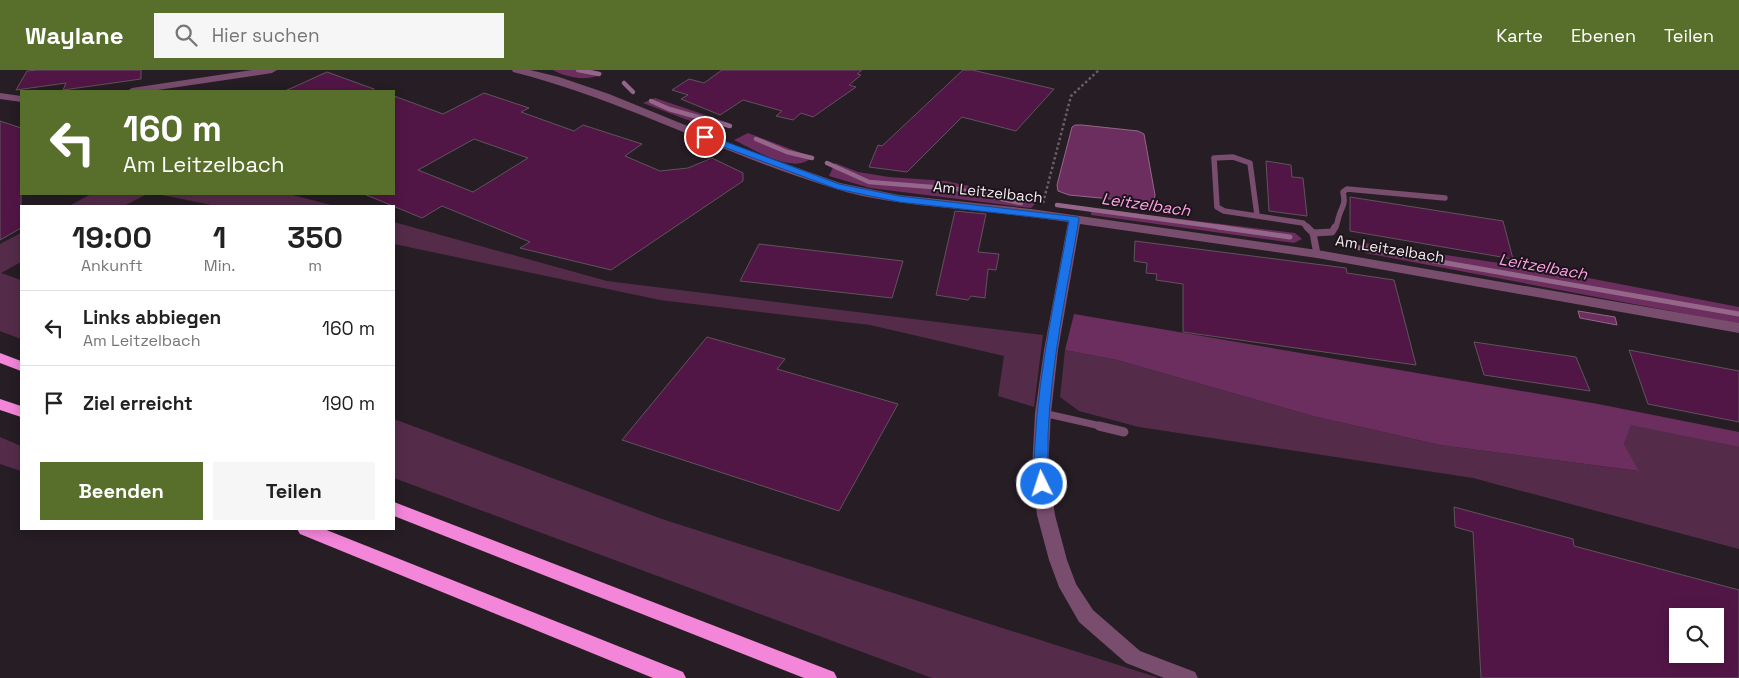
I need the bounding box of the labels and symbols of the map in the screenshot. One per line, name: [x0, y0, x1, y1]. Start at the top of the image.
pin: [684, 116, 726, 158]
street label: Am Leitzelbach: [932, 176, 1044, 207]
water label: Leitzelbach: [1100, 188, 1193, 221]
street label: Am Leitzelbach: [1334, 231, 1446, 267]
water label: Leitzelbach: [1497, 248, 1590, 285]
position arrow: [1015, 457, 1067, 509]

